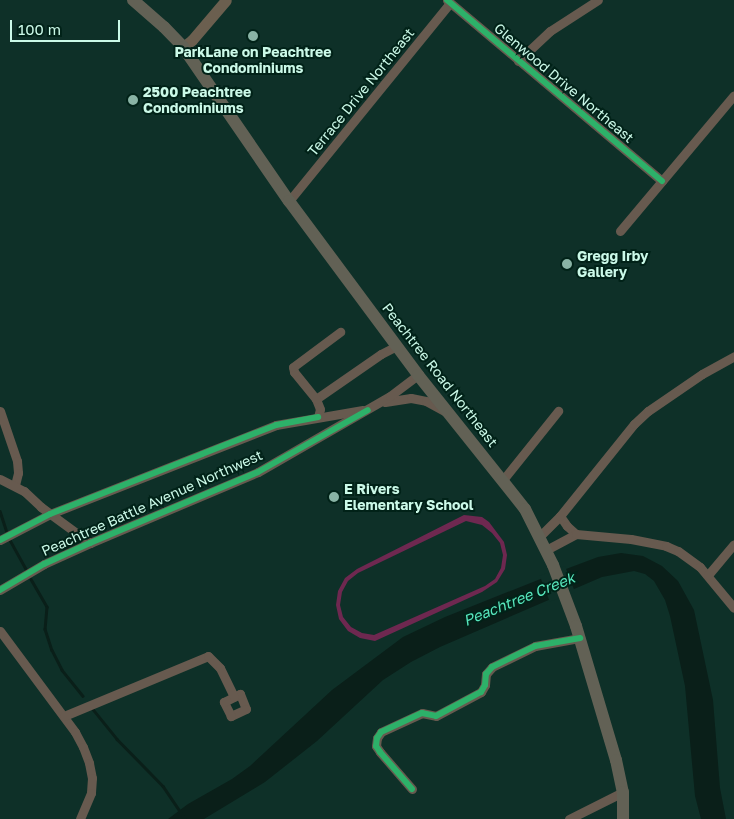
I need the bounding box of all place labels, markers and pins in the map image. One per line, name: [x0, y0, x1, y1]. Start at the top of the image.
marker: ParkLane on Peachtree Condominiums: [247, 30, 259, 42]
place label: ParkLane on Peachtree Condominiums: [174, 44, 332, 76]
place label: 2500 Peachtree Condominiums: [143, 84, 251, 116]
marker: 2500 Peachtree Condominiums: [127, 94, 139, 106]
place label: Gregg Irby Gallery: [577, 248, 648, 280]
marker: Gregg Irby Gallery: [561, 258, 573, 270]
place label: E Rivers Elementary School: [344, 481, 473, 514]
marker: E Rivers Elementary School: [328, 491, 340, 503]

